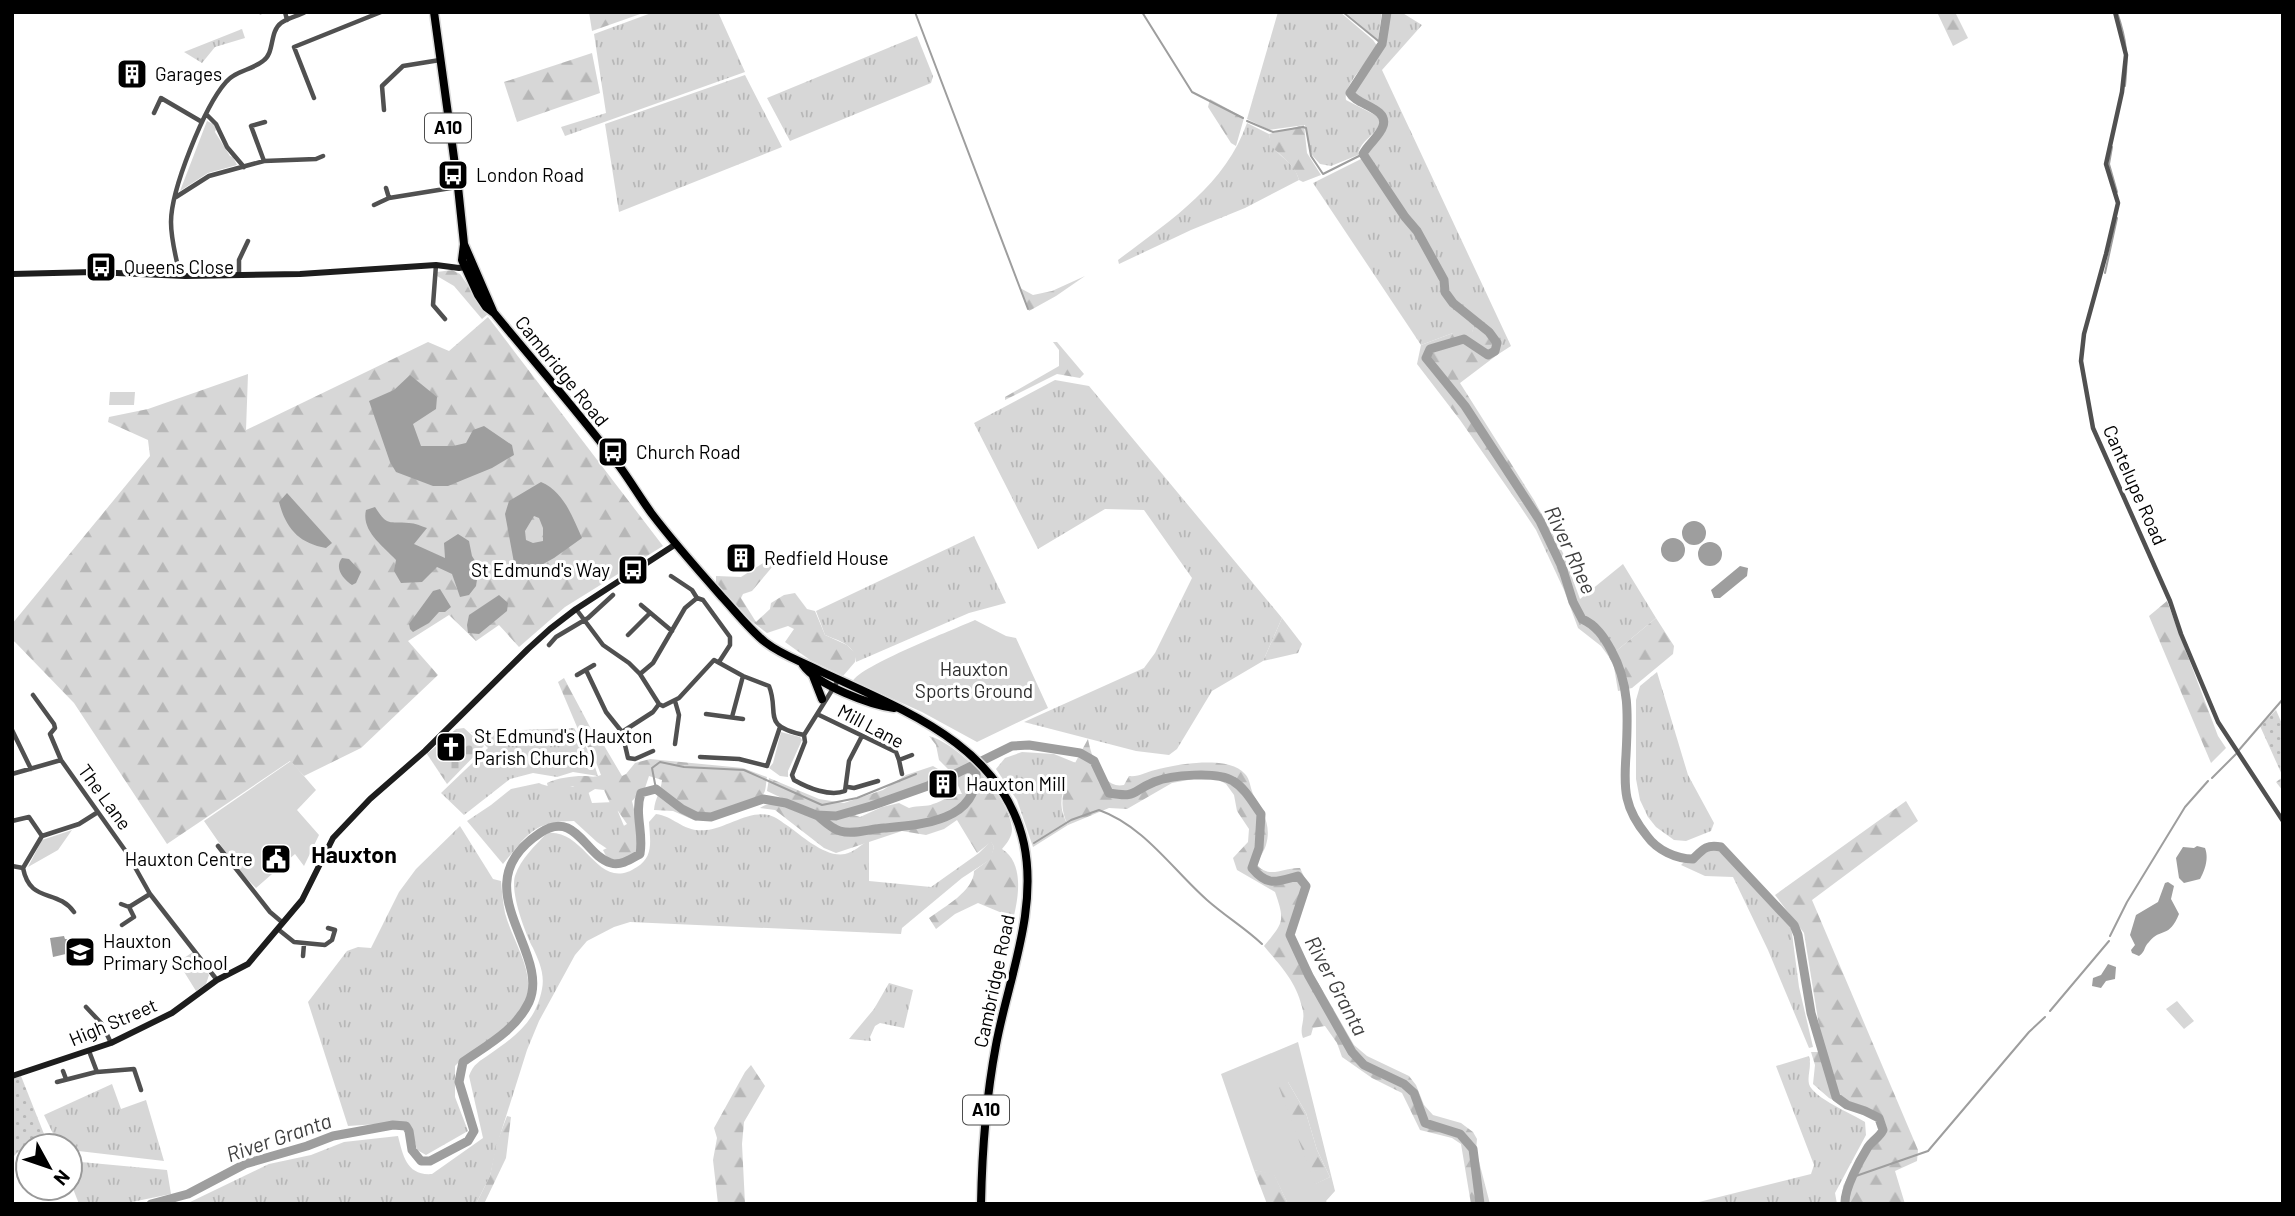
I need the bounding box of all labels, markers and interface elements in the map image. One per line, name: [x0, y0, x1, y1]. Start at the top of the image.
building icon: Garages: [115, 57, 149, 91]
place label: Garages: [155, 62, 222, 85]
road number: A10: [425, 113, 471, 142]
bus stop icon: London Road: [436, 158, 470, 192]
place label: London Road: [476, 163, 584, 186]
bus stop icon: Queens Close: [84, 250, 118, 284]
place label: Queens Close: [124, 255, 234, 278]
street label: Cambridge Road: [511, 311, 614, 431]
street label: Cantelupe Road: [2099, 421, 2172, 548]
bus stop icon: Church Road: [596, 435, 630, 469]
place label: Church Road: [636, 440, 741, 463]
water label: River Rhee: [1540, 501, 1603, 597]
building icon: Redfield House: [724, 541, 758, 575]
place label: Redfield House: [764, 546, 889, 569]
bus stop icon: St Edmund's Way: [616, 553, 650, 587]
place label: St Edmund's Way: [471, 558, 610, 581]
park label: Hauxton Sports Ground: [915, 657, 1033, 702]
street label: Mill Lane: [834, 699, 908, 753]
place label: St Edmund's (Hauxton Parish Church): [474, 724, 653, 769]
church icon: St Edmund's (Hauxton Parish Church): [434, 730, 468, 764]
street label: The Lane: [74, 759, 137, 834]
building icon: Hauxton Mill: [926, 767, 960, 801]
place label: Hauxton Mill: [966, 772, 1066, 795]
district label: Hauxton: [311, 840, 397, 868]
public building icon: Hauxton Centre: [259, 842, 293, 876]
place label: Hauxton Centre: [125, 847, 253, 870]
street label: Cambridge Road: [968, 912, 1019, 1050]
place label: Hauxton Primary School: [103, 929, 228, 974]
water label: River Granta: [1301, 931, 1374, 1040]
school or university icon: Hauxton Primary School: [63, 935, 97, 969]
street label: High Street: [65, 993, 160, 1050]
road number: A10: [963, 1096, 1009, 1125]
water label: River Granta: [223, 1107, 334, 1166]
north arrow: [14, 1132, 84, 1202]
text: N: [50, 1166, 75, 1190]

